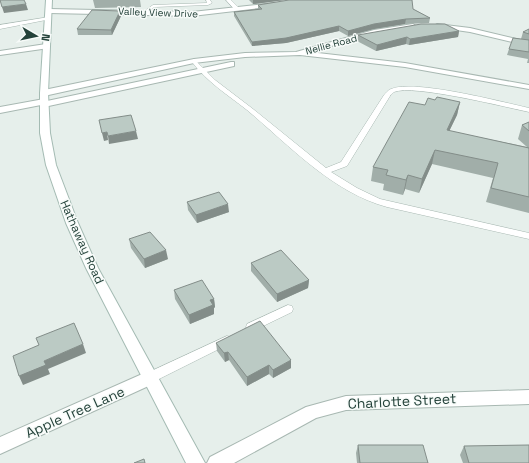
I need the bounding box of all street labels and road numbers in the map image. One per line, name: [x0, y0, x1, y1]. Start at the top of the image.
street label: Valley View Drive: [118, 5, 198, 20]
street label: Nellie Road: [304, 31, 358, 58]
street label: Hathaway Road: [56, 198, 108, 286]
street label: Apple Tree Lane: [23, 382, 127, 442]
street label: Charlotte Street: [347, 389, 457, 413]

